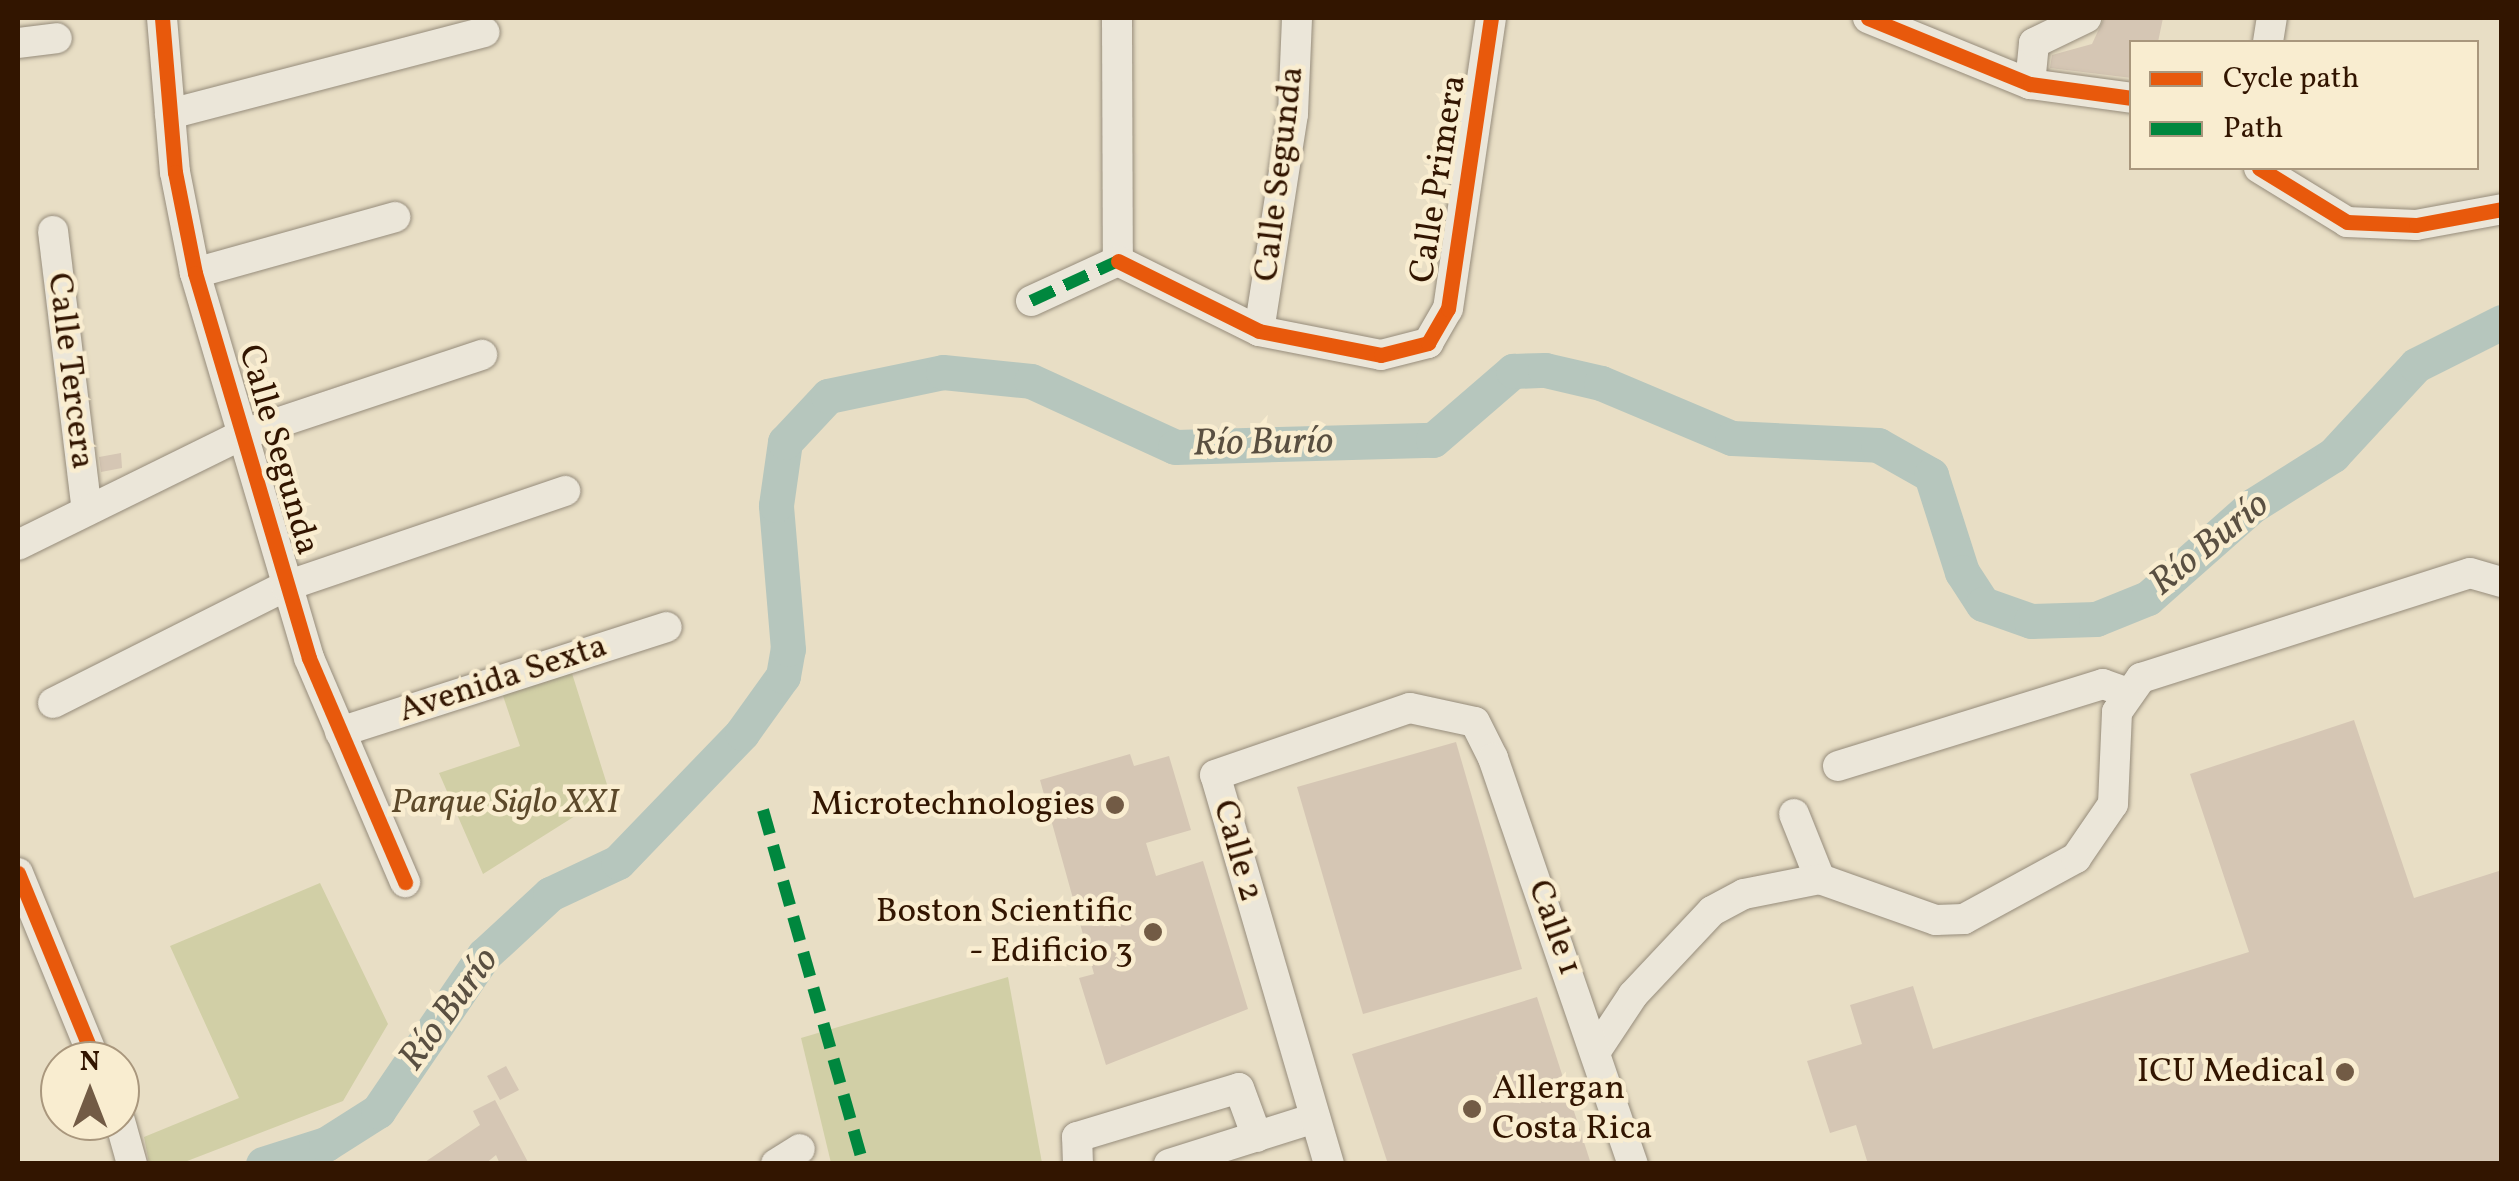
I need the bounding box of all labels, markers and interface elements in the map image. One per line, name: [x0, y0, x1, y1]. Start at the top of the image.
legend: [2129, 40, 2479, 170]
text: Cycle path: [2223, 58, 2359, 100]
street label: Calle Segunda: [1246, 64, 1314, 284]
street label: Calle Primera: [1402, 72, 1476, 286]
text: Path: [2223, 108, 2283, 150]
street label: Calle Tercera: [37, 270, 103, 472]
street label: Calle Segunda: [228, 340, 328, 560]
water label: Río Burío: [1192, 420, 1334, 468]
water label: Río Burío: [2141, 483, 2279, 607]
street label: Avenida Sexta: [393, 626, 613, 732]
park label: Parque Siglo XXI: [391, 782, 619, 824]
place label: Microtechnologies: [811, 784, 1095, 826]
marker: Microtechnologies: [1104, 794, 1126, 816]
street label: Calle 2: [1203, 795, 1271, 907]
street label: Calle 1: [1517, 875, 1591, 981]
place label: Boston Scientific - Edificio 3: [876, 891, 1133, 973]
marker: Boston Scientific - Edificio 3: [1142, 921, 1164, 943]
water label: Río Burío: [390, 940, 510, 1080]
north arrow: [40, 1041, 140, 1141]
text: N: [80, 1043, 100, 1082]
place label: ICU Medical: [2137, 1051, 2325, 1093]
marker: ICU Medical: [2334, 1061, 2356, 1083]
place label: Allergan Costa Rica: [1492, 1068, 1653, 1150]
marker: Allergan Costa Rica: [1461, 1098, 1483, 1120]

